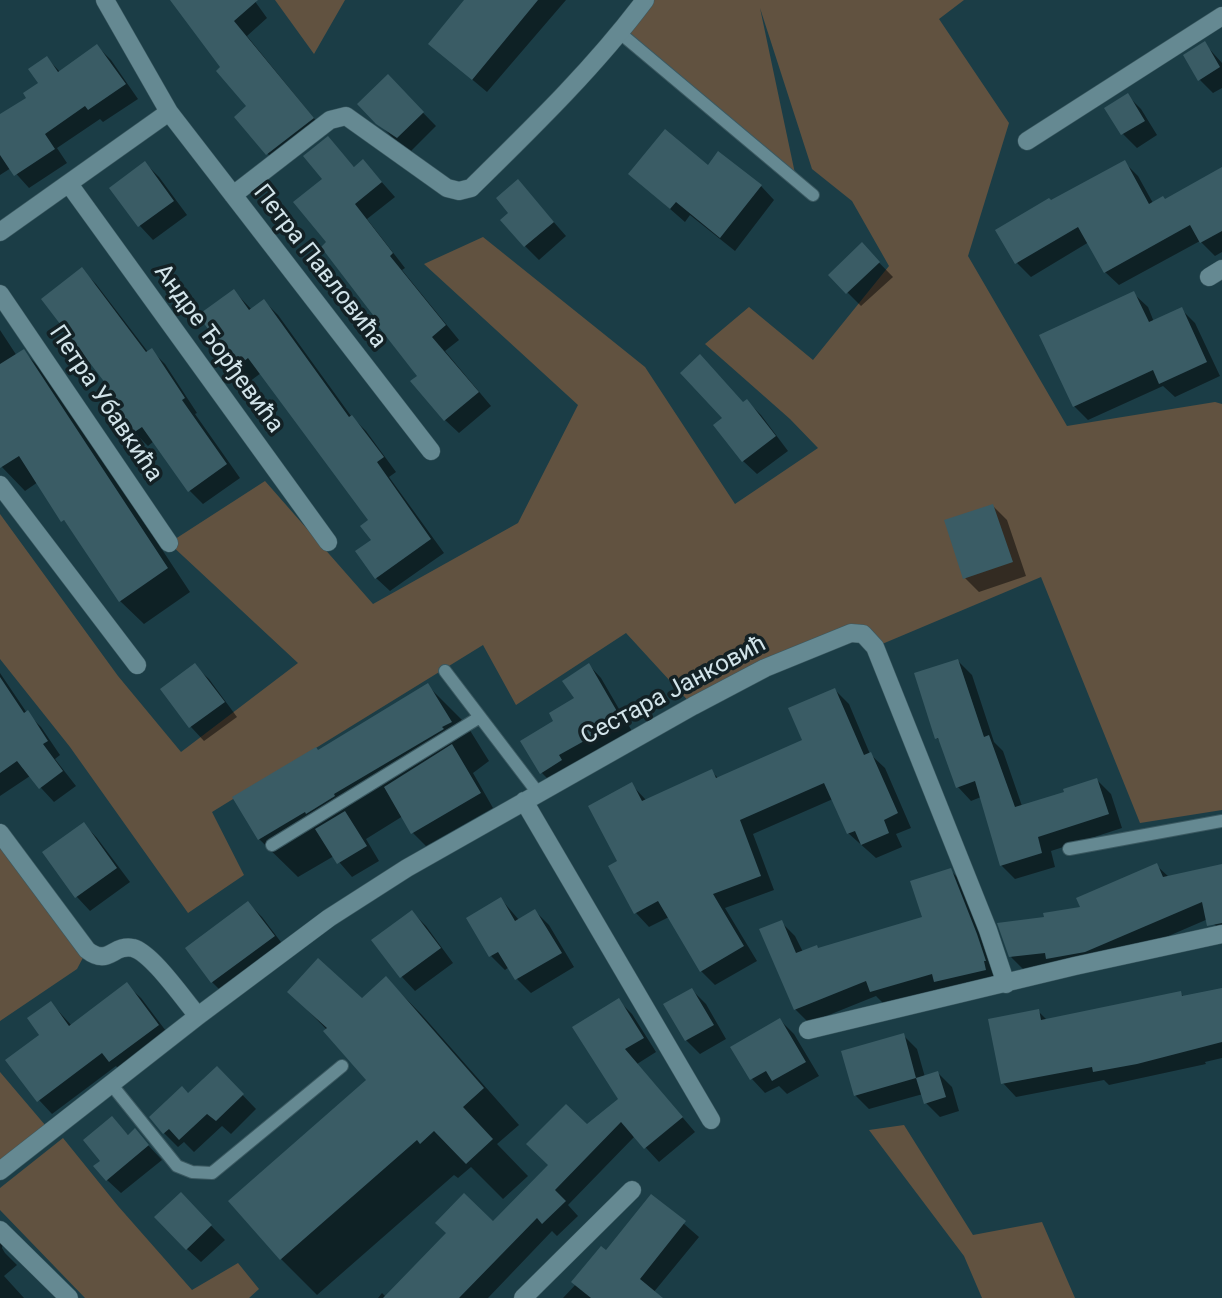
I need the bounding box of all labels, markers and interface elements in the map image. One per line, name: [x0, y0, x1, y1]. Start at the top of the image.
street label: Петра Павловића: [246, 180, 392, 354]
street label: Андре Ђорђевића: [147, 259, 289, 439]
street label: Петра Убавкића: [42, 320, 168, 488]
street label: Сестара Јанковић: [577, 630, 771, 752]

